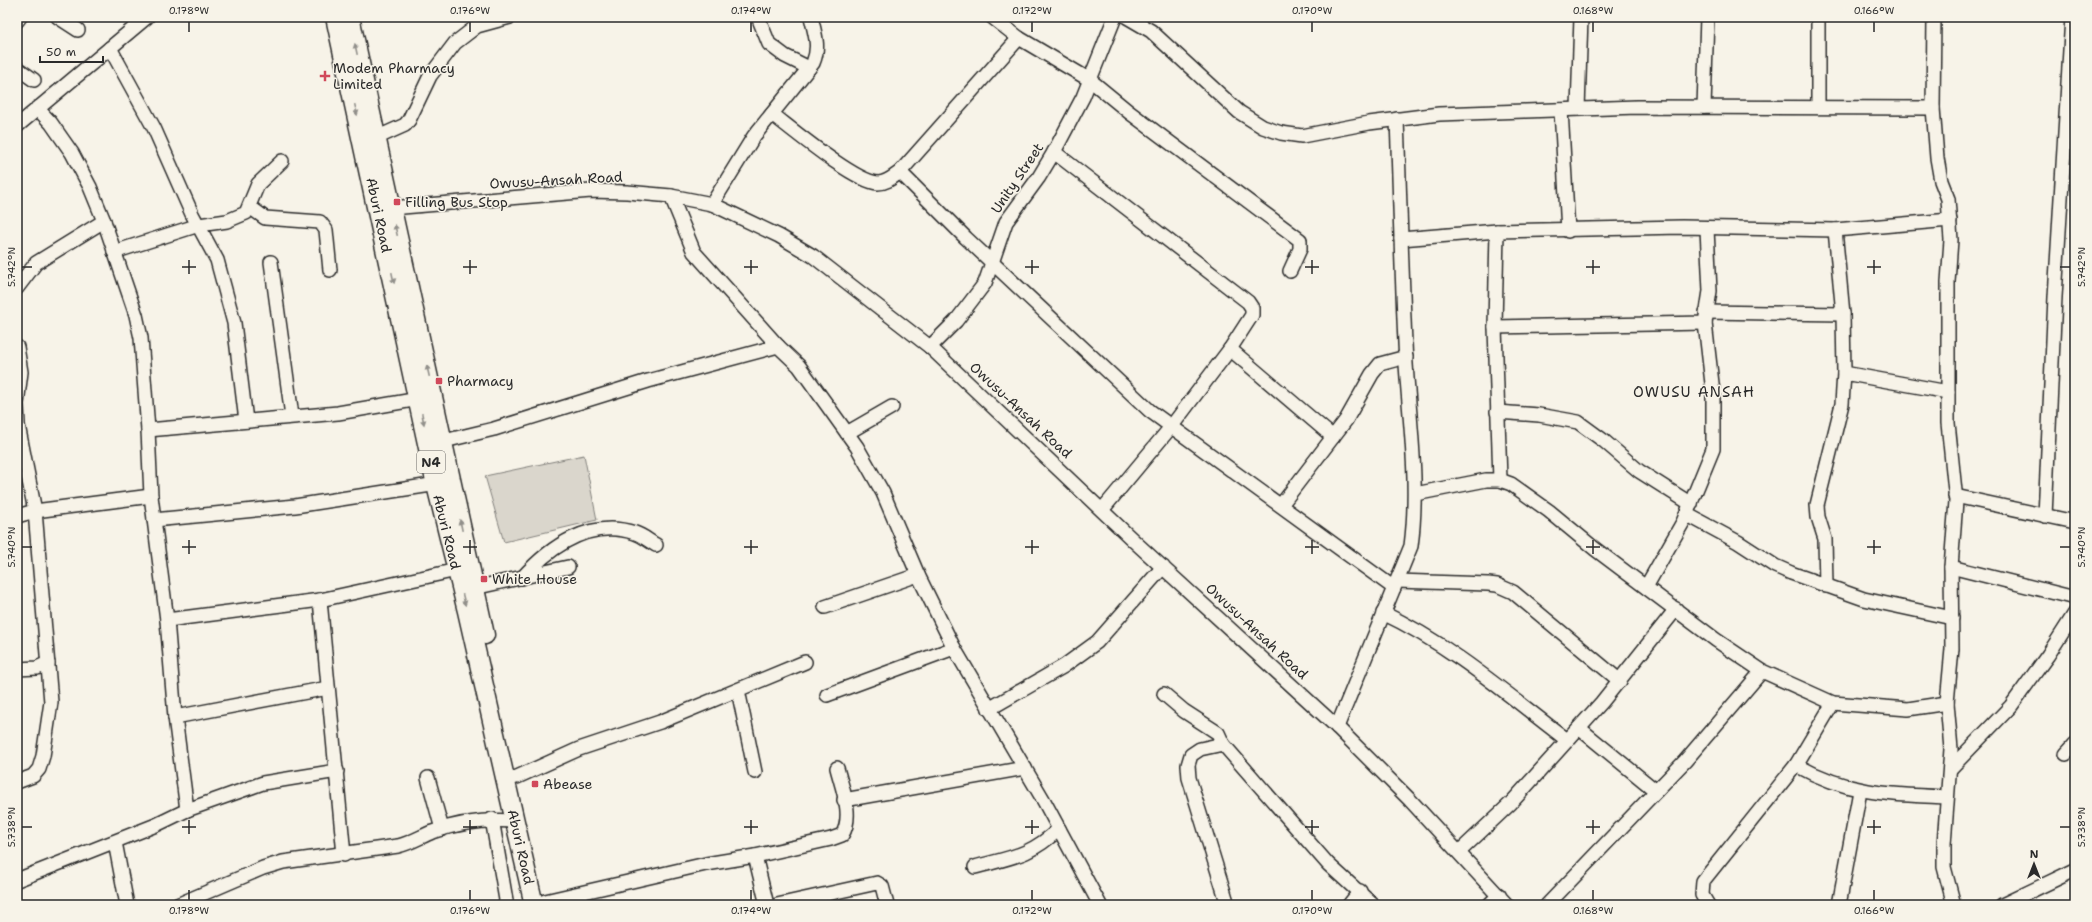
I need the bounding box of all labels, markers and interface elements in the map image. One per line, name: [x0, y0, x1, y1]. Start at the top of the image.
text: 0.178°W: [169, 4, 210, 17]
text: 0.176°W: [450, 4, 491, 17]
text: 0.174°W: [731, 4, 772, 17]
text: 0.172°W: [1012, 4, 1052, 17]
text: 0.170°W: [1292, 4, 1333, 17]
text: 0.168°W: [1573, 4, 1614, 17]
text: 0.166°W: [1854, 4, 1895, 17]
scale bar: [40, 38, 103, 64]
one-way arrow: [353, 43, 359, 55]
text: 50 m: [46, 44, 76, 60]
place label: Modem Pharmacy Limited: [333, 59, 455, 93]
marker: Modem Pharmacy Limited: [320, 71, 330, 81]
one-way arrow: [354, 104, 360, 116]
street label: Unity Street: [987, 139, 1047, 217]
street label: Owusu-Ansah Road: [489, 168, 623, 192]
street label: Aburi Road: [362, 176, 396, 254]
place label: Filling Bus Stop: [405, 193, 508, 211]
marker: Filling Bus Stop: [392, 197, 402, 207]
one-way arrow: [393, 224, 399, 237]
text: 5.742°N: [5, 247, 18, 287]
text: 5.742°N: [2075, 247, 2088, 287]
one-way arrow: [390, 272, 396, 284]
street label: Owusu-Ansah Road: [966, 358, 1076, 462]
one-way arrow: [425, 365, 431, 377]
place label: Pharmacy: [447, 372, 514, 390]
marker: Pharmacy: [434, 376, 444, 386]
district label: OWUSU ANSAH: [1633, 382, 1755, 402]
one-way arrow: [420, 412, 426, 425]
road number: N4: [417, 451, 445, 473]
street label: Aburi Road: [429, 493, 465, 571]
one-way arrow: [458, 519, 464, 531]
text: 5.740°N: [5, 527, 18, 567]
text: 5.740°N: [2075, 527, 2088, 567]
place label: White House: [492, 570, 577, 588]
marker: White House: [479, 574, 489, 584]
street label: Owusu-Ansah Road: [1202, 579, 1312, 683]
one-way arrow: [461, 594, 467, 606]
place label: Abease: [543, 775, 593, 793]
marker: Abease: [530, 779, 540, 789]
text: 5.738°N: [5, 807, 18, 847]
text: 5.738°N: [2075, 807, 2088, 847]
street label: Aburi Road: [504, 808, 538, 886]
north arrow: [2014, 844, 2054, 884]
text: N: [2030, 847, 2039, 862]
text: 0.178°W: [169, 904, 210, 917]
text: 0.176°W: [450, 904, 491, 917]
text: 0.174°W: [731, 904, 772, 917]
text: 0.172°W: [1012, 904, 1052, 917]
text: 0.170°W: [1292, 904, 1333, 917]
text: 0.168°W: [1573, 904, 1614, 917]
text: 0.166°W: [1854, 904, 1895, 917]

